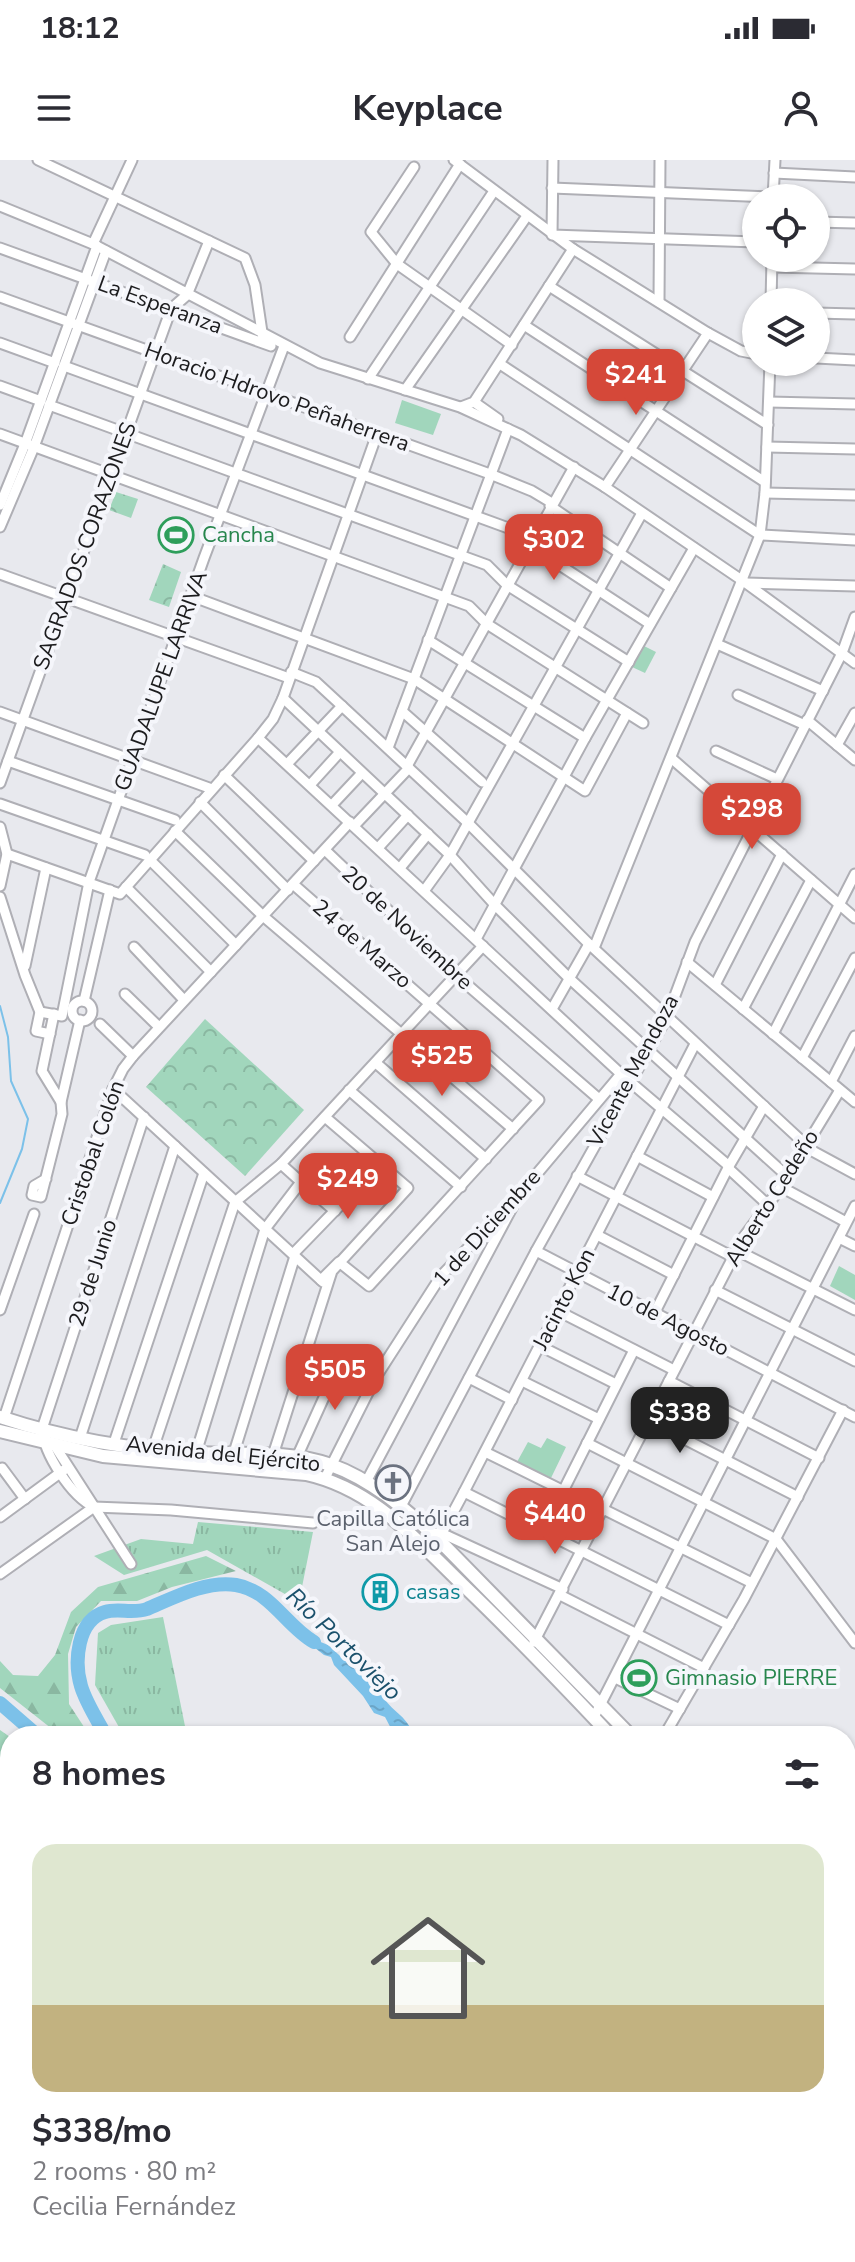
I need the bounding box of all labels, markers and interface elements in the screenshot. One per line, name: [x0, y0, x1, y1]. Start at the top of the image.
text: 18:12: [40, 8, 119, 49]
text: Keyplace: [352, 84, 503, 133]
icon: menu: [32, 86, 76, 130]
icon: person: [779, 86, 823, 130]
map controls: [742, 184, 830, 376]
button: locate: [742, 184, 830, 272]
street label: La Esperanza: [93, 269, 227, 341]
button: layers: [742, 288, 830, 376]
street label: Horacio Hdrovo Peñaherrera: [140, 335, 414, 459]
pin: $241: [589, 349, 683, 417]
text: $241: [605, 357, 667, 392]
street label: SAGRADOS CORAZONES: [26, 418, 144, 674]
pin: $302: [507, 514, 601, 582]
sports icon: Cancha: [157, 516, 195, 554]
place label: Cancha: [202, 520, 275, 550]
text: $302: [523, 522, 585, 557]
street label: GUADALUPE LARRIVA: [107, 567, 215, 795]
pin: $298: [705, 783, 799, 851]
text: $298: [721, 791, 783, 826]
street label: 20 de Noviembre: [335, 859, 479, 997]
street label: 24 de Marzo: [306, 892, 418, 996]
street label: Vicente Mendoza: [580, 989, 686, 1154]
pin: $525: [395, 1030, 489, 1098]
text: $525: [411, 1038, 473, 1073]
street label: Cristobal Colón: [54, 1076, 132, 1230]
street label: Alberto Cedeño: [718, 1124, 826, 1272]
pin: $249: [301, 1153, 395, 1221]
text: $249: [317, 1161, 379, 1196]
street label: 1 de Diciembre: [426, 1163, 548, 1293]
street label: 29 de Junio: [61, 1215, 125, 1331]
street label: Jacinto Kon: [525, 1243, 602, 1356]
street label: 10 de Agosto: [602, 1276, 734, 1364]
pin: $505: [288, 1344, 382, 1412]
text: $505: [304, 1352, 366, 1387]
pin: $338: [633, 1387, 727, 1455]
text: $338: [649, 1395, 711, 1430]
street label: Avenida del Ejército: [124, 1429, 322, 1479]
church icon: Capilla Católica San Alejo: [374, 1464, 412, 1502]
pin: $440: [508, 1488, 602, 1556]
text: $440: [524, 1496, 586, 1531]
place label: Capilla Católica San Alejo: [316, 1504, 470, 1559]
building icon: casas: [361, 1573, 399, 1611]
place label: casas: [406, 1577, 461, 1607]
water label: Río Portoviejo: [279, 1581, 409, 1707]
sports icon: Gimnasio PIERRE: [620, 1659, 658, 1697]
place label: Gimnasio PIERRE: [665, 1663, 837, 1693]
text: 8 homes: [32, 1751, 166, 1797]
icon: filters: [780, 1752, 824, 1796]
icon: home: [356, 1896, 500, 2040]
text: $338/mo: [32, 2108, 172, 2154]
text: 2 rooms · 80 m²: [32, 2154, 216, 2189]
text: Cecilia Fernández: [32, 2189, 236, 2224]

